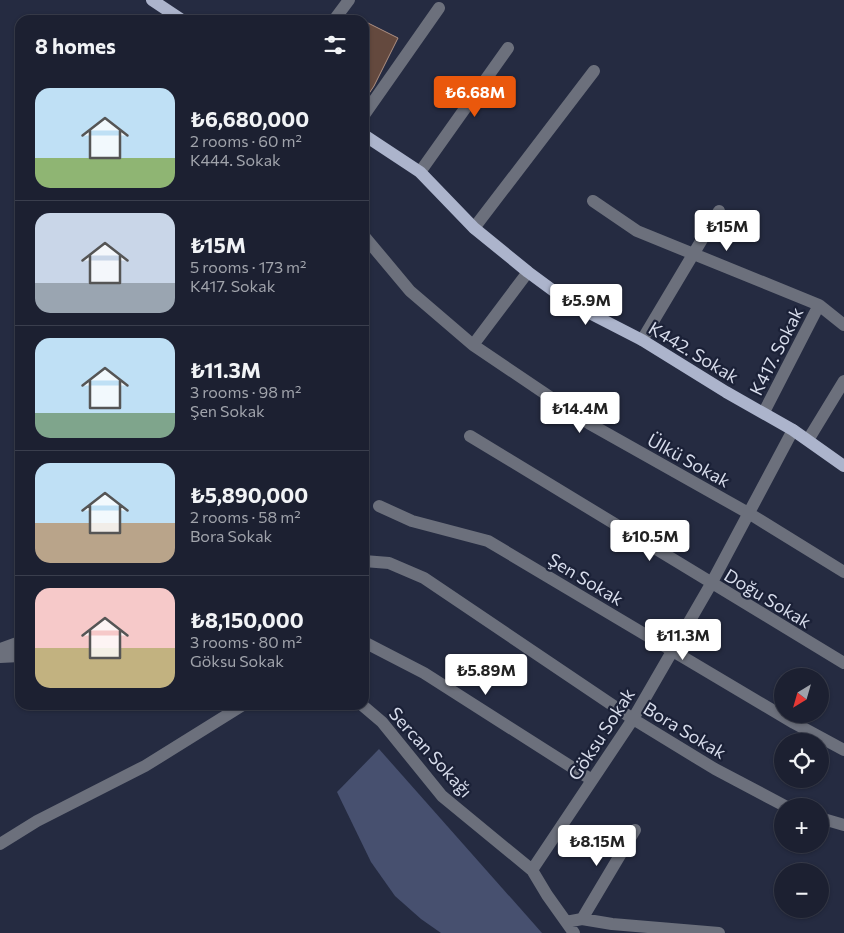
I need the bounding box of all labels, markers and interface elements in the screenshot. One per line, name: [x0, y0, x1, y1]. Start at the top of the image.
icon: filters: [321, 31, 349, 59]
text: 8 homes: [35, 33, 116, 58]
pin: ₺6.68M: [434, 76, 516, 118]
text: ₺6.68M: [445, 82, 505, 101]
text: ₺6,680,000: [190, 106, 309, 131]
icon: home: [75, 108, 135, 168]
text: 2 rooms · 60 m²: [190, 131, 302, 150]
text: K444. Sokak: [190, 150, 281, 169]
pin: ₺15M: [697, 210, 757, 252]
text: ₺15M: [706, 216, 748, 235]
text: ₺15M: [190, 232, 246, 257]
icon: home: [75, 233, 135, 293]
text: 5 rooms · 173 m²: [190, 257, 307, 276]
text: K417. Sokak: [190, 276, 275, 295]
pin: ₺5.9M: [551, 284, 621, 326]
text: ₺5.9M: [561, 290, 611, 309]
street label: K417. Sokak: [744, 303, 808, 399]
street label: K442. Sokak: [645, 317, 743, 388]
text: ₺11.3M: [190, 357, 261, 382]
icon: home: [75, 358, 135, 418]
text: 3 rooms · 98 m²: [190, 382, 301, 401]
pin: ₺14.4M: [539, 392, 621, 434]
text: ₺14.4M: [552, 398, 608, 417]
text: Şen Sokak: [190, 401, 265, 420]
street label: Ülkü Sokak: [644, 428, 734, 492]
text: ₺5,890,000: [190, 482, 308, 507]
icon: home: [75, 483, 135, 543]
text: 2 rooms · 58 m²: [190, 507, 301, 526]
pin: ₺10.5M: [609, 520, 691, 562]
text: Bora Sokak: [190, 526, 272, 545]
text: ₺10.5M: [621, 526, 679, 545]
street label: Şen Sokak: [544, 548, 628, 610]
street label: Doğu Sokak: [721, 563, 816, 633]
text: ₺8,150,000: [190, 607, 304, 632]
icon: home: [75, 608, 135, 668]
pin: ₺11.3M: [642, 618, 724, 661]
text: ₺11.3M: [656, 625, 710, 644]
text: 3 rooms · 80 m²: [190, 632, 302, 651]
text: Göksu Sokak: [190, 651, 284, 670]
pin: ₺5.89M: [445, 654, 527, 696]
text: ₺5.89M: [456, 660, 516, 679]
north arrow: [774, 668, 829, 722]
map controls: [774, 668, 829, 918]
street label: Göksu Sokak: [563, 684, 639, 784]
street label: Bora Sokak: [640, 697, 731, 763]
street label: Sercan Sokağı: [385, 702, 477, 802]
button: locate: [774, 733, 829, 788]
button: +: [774, 798, 829, 853]
pin: ₺8.15M: [556, 824, 638, 867]
text: ₺8.15M: [569, 831, 625, 850]
button: −: [774, 863, 829, 918]

